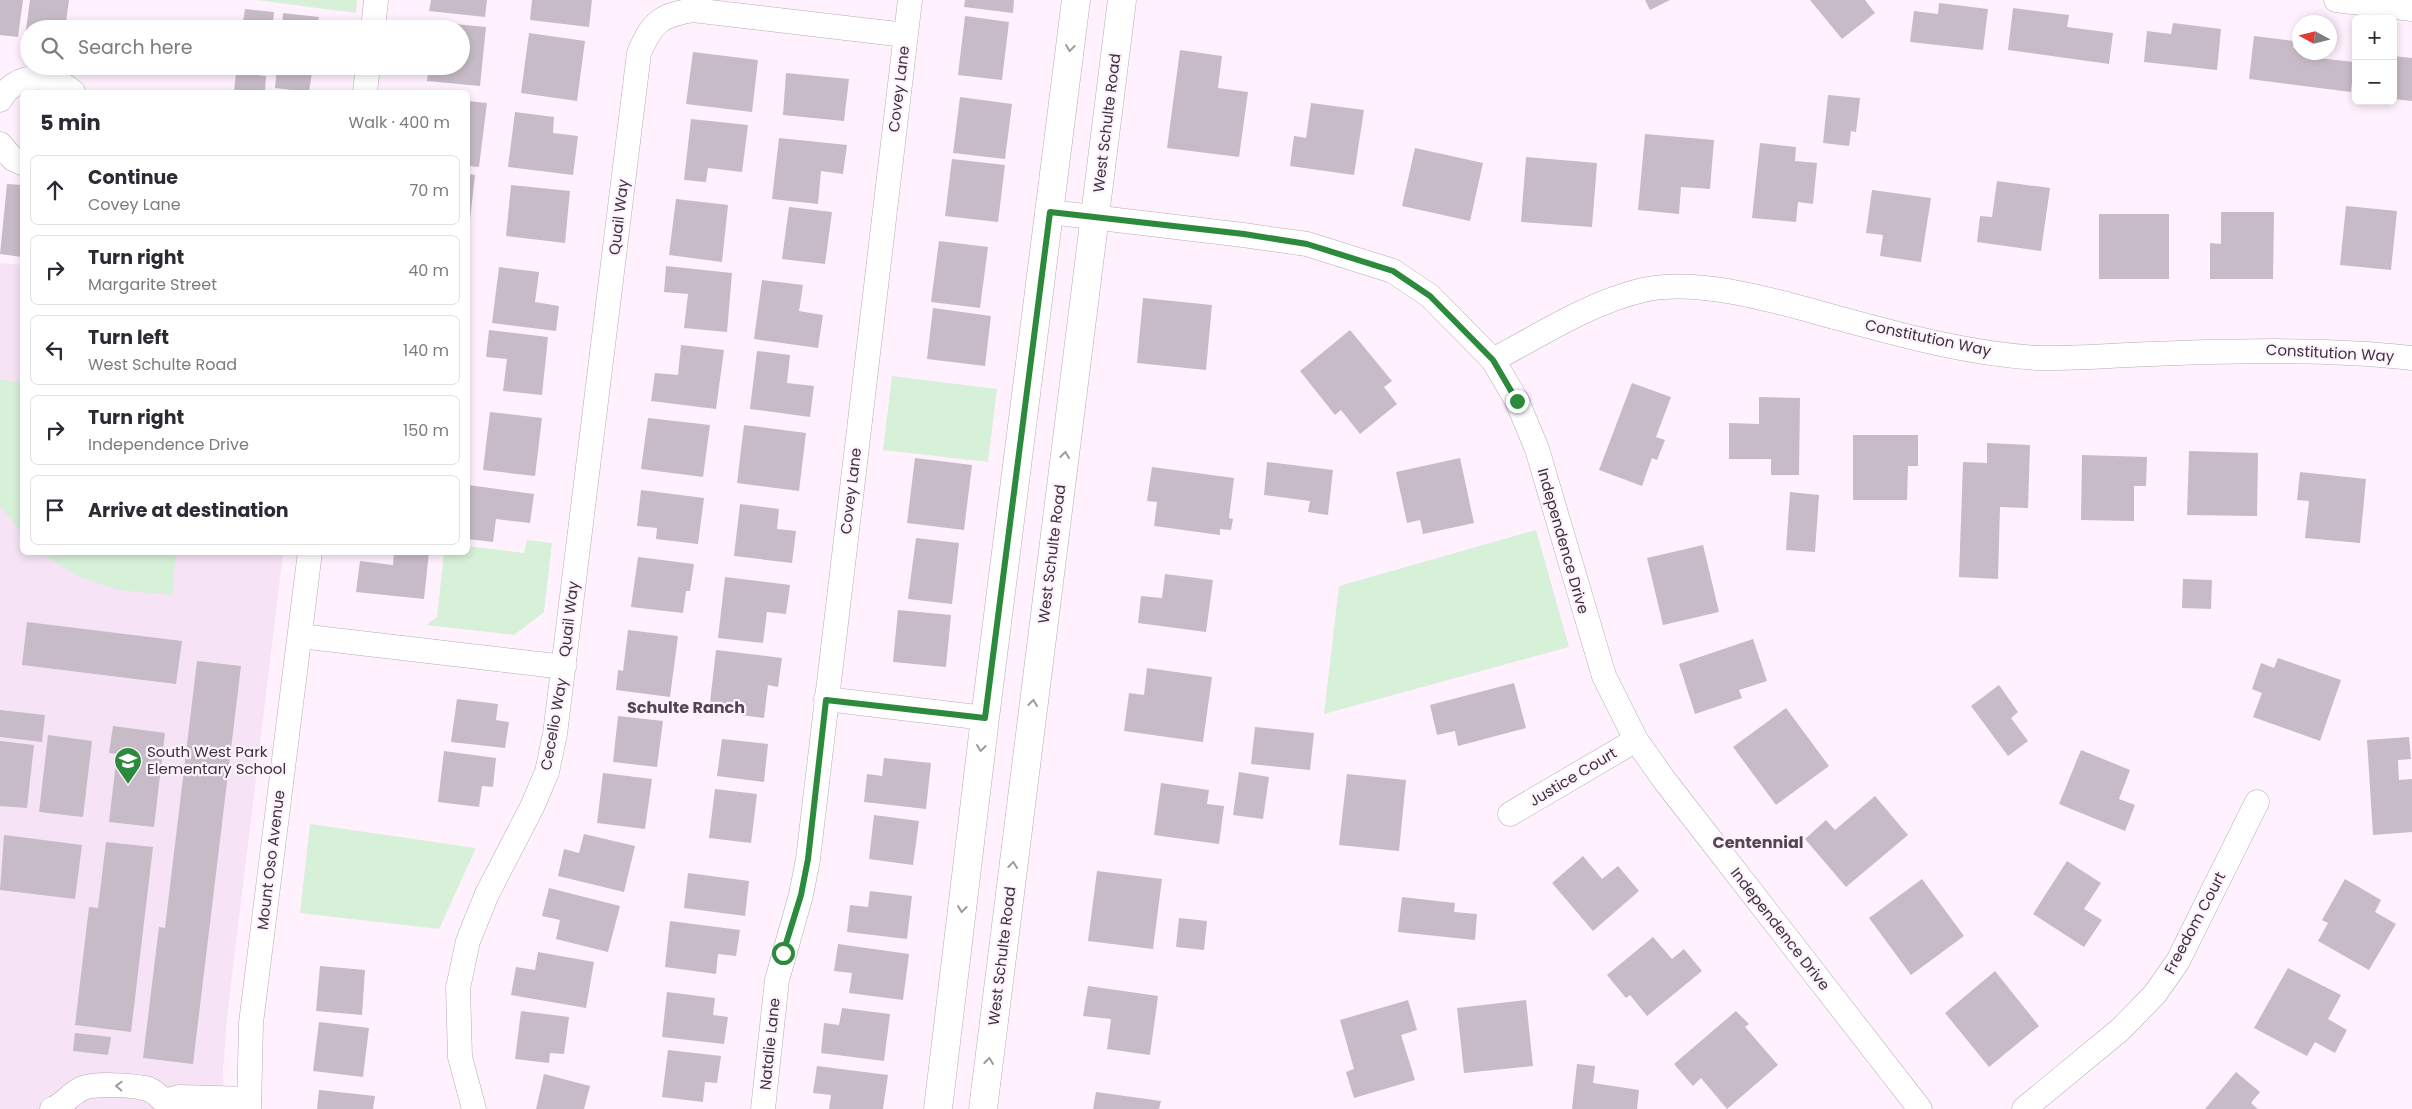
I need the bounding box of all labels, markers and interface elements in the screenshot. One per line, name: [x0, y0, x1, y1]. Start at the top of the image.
north arrow: [2292, 15, 2337, 60]
map controls: [2352, 15, 2397, 105]
button: +: [2352, 15, 2397, 60]
search box: [20, 20, 470, 75]
icon: search: [38, 34, 66, 62]
text: Search here: [78, 34, 192, 61]
street label: Covey Lane: [883, 45, 914, 133]
one-way arrow: [1065, 45, 1076, 53]
street label: West Schulte Road: [1088, 52, 1125, 194]
button: −: [2352, 60, 2397, 105]
text: 5 min: [40, 108, 101, 137]
text: Walk · 400 m: [349, 111, 450, 134]
text: Continue: [88, 164, 178, 191]
icon: ahead: [41, 176, 69, 204]
street label: Quail Way: [603, 177, 634, 256]
text: 70 m: [409, 179, 449, 202]
text: Covey Lane: [88, 193, 181, 216]
text: Turn right: [88, 244, 184, 271]
icon: right: [41, 256, 69, 284]
text: 40 m: [408, 259, 449, 282]
text: Margarite Street: [88, 273, 217, 296]
street label: Constitution Way: [1863, 314, 1994, 361]
text: Turn left: [88, 324, 169, 351]
icon: left: [41, 336, 69, 364]
text: 140 m: [403, 339, 449, 362]
street label: Constitution Way: [2265, 339, 2395, 366]
text: West Schulte Road: [88, 353, 237, 376]
route end: [1506, 390, 1529, 413]
text: Turn right: [88, 404, 184, 431]
icon: right: [41, 416, 69, 444]
text: 150 m: [403, 419, 449, 442]
text: Independence Drive: [88, 433, 249, 456]
street label: Covey Lane: [835, 447, 866, 535]
one-way arrow: [1059, 451, 1069, 460]
street label: Independence Drive: [1533, 465, 1594, 616]
street label: West Schulte Road: [1033, 483, 1070, 625]
icon: arrive: [41, 496, 69, 524]
text: Arrive at destination: [88, 497, 289, 524]
street label: Quail Way: [553, 579, 584, 658]
street label: Cecelio Way: [535, 676, 572, 772]
district label: Schulte Ranch: [627, 696, 745, 719]
one-way arrow: [1027, 699, 1038, 707]
place label: South West Park Elementary School: [147, 741, 286, 779]
street label: Justice Court: [1525, 742, 1620, 811]
one-way arrow: [976, 744, 987, 752]
school or university icon: South West Park Elementary School: [113, 746, 143, 785]
street label: Mount Oso Avenue: [252, 789, 290, 931]
district label: Centennial: [1712, 831, 1804, 854]
one-way arrow: [1007, 860, 1018, 868]
street label: Independence Drive: [1726, 863, 1835, 995]
street label: Freedom Court: [2159, 868, 2230, 977]
street label: West Schulte Road: [983, 885, 1020, 1027]
one-way arrow: [957, 905, 968, 913]
route start: [772, 942, 795, 965]
street label: Natalie Lane: [754, 997, 785, 1091]
one-way arrow: [983, 1056, 994, 1064]
one-way arrow: [115, 1081, 123, 1092]

